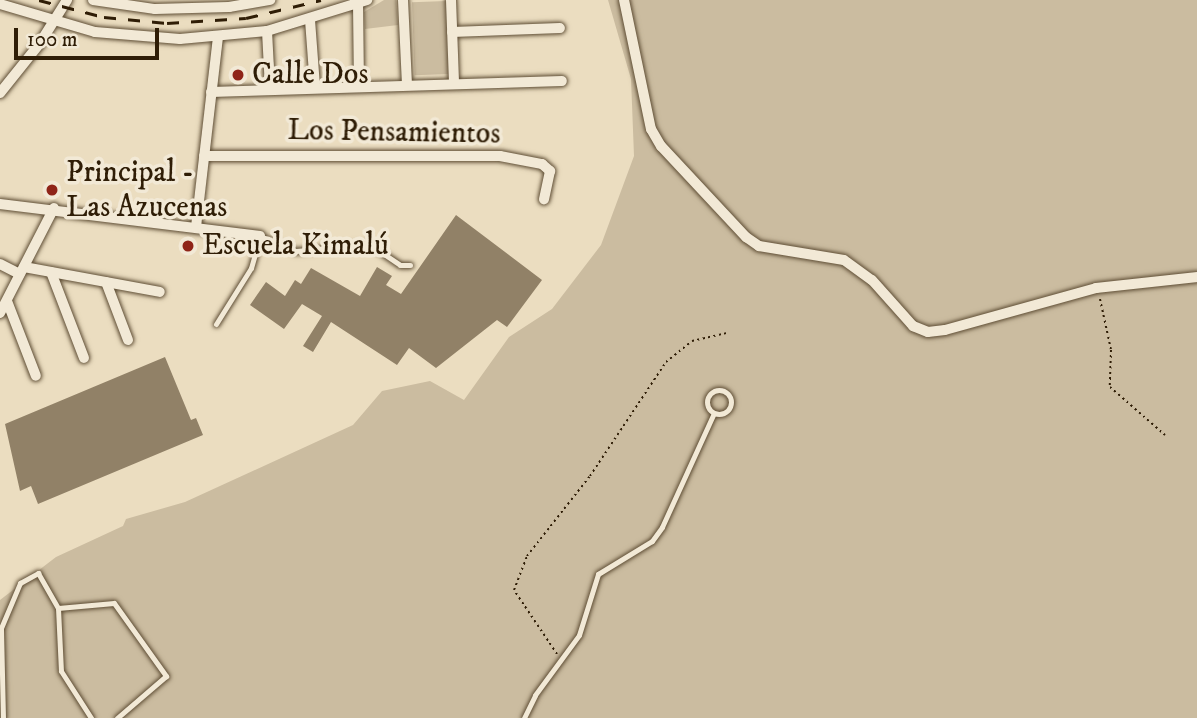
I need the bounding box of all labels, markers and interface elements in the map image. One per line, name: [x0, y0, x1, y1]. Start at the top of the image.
scale bar: [18, 14, 163, 58]
text: 100 m: [27, 27, 78, 53]
place label: Calle Dos: [252, 57, 368, 93]
marker: Calle Dos: [230, 67, 246, 83]
street label: Los Pensamientos: [287, 113, 501, 153]
place label: Principal - Las Azucenas: [66, 155, 227, 226]
marker: Principal - Las Azucenas: [44, 182, 60, 198]
place label: Escuela Kimalú: [202, 228, 389, 264]
marker: Escuela Kimalú: [180, 238, 196, 254]

